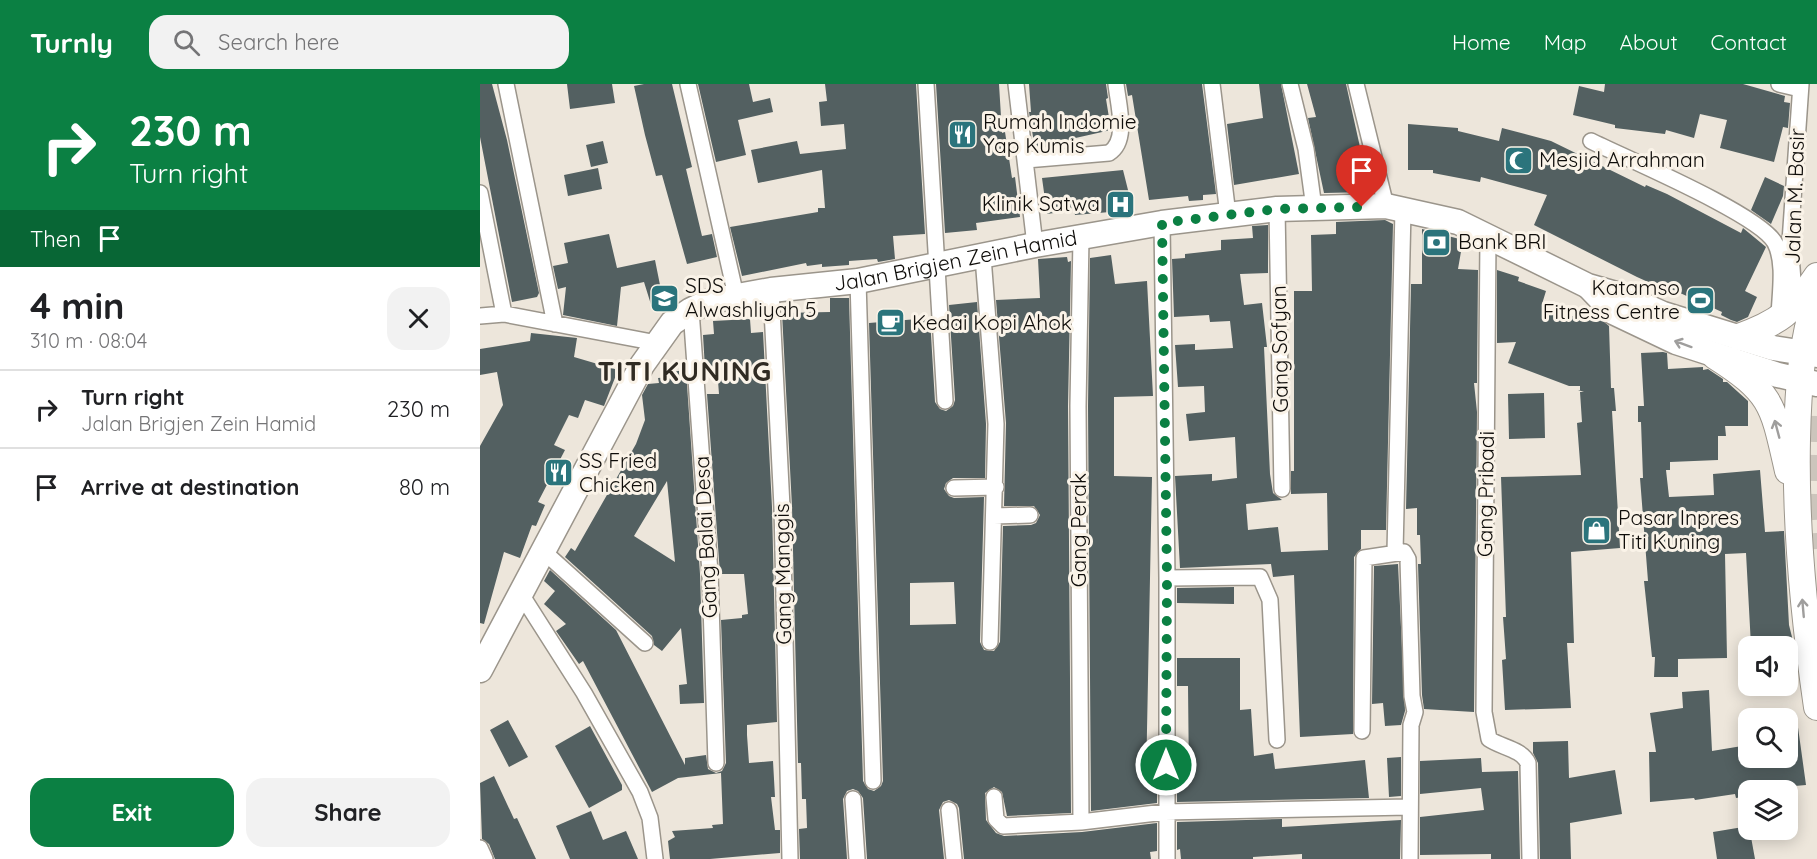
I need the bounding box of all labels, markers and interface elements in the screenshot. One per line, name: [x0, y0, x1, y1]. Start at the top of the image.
search box: [149, 15, 569, 69]
text: Turnly: [30, 25, 113, 60]
icon: search: [170, 26, 203, 59]
text: Search here: [218, 28, 339, 56]
text: Home: [1452, 29, 1511, 55]
text: Map: [1544, 29, 1587, 55]
text: About: [1620, 29, 1678, 55]
text: Contact: [1711, 29, 1787, 55]
text: 230 m: [129, 104, 252, 157]
icon: right: [30, 108, 108, 186]
place label: Rumah Indomie Yap Kumis: [983, 108, 1137, 158]
restaurant icon: Rumah Indomie Yap Kumis: [946, 118, 978, 150]
street label: Jalan M. Basir: [1779, 128, 1809, 264]
mosque icon: Mesjid Arrahman: [1502, 144, 1534, 176]
pin: [1336, 145, 1387, 207]
place label: Mesjid Arrahman: [1539, 146, 1705, 172]
icon: arrive: [1345, 154, 1378, 187]
text: Turn right: [129, 156, 248, 190]
hospital icon: Klinik Satwa: [1105, 188, 1137, 220]
place label: Klinik Satwa: [982, 190, 1100, 216]
icon: arrive: [93, 222, 126, 255]
street label: Jalan Brigjen Zein Hamid: [833, 224, 1079, 295]
text: Then: [30, 225, 81, 253]
bank icon: Bank BRI: [1421, 226, 1453, 258]
place label: Bank BRI: [1458, 228, 1547, 254]
place label: SDS Alwashliyah 5: [685, 272, 817, 322]
place label: Katamso Fitness Centre: [1543, 274, 1680, 324]
school or university icon: SDS Alwashliyah 5: [648, 282, 680, 314]
text: 4 min: [30, 283, 124, 328]
sports icon: Katamso Fitness Centre: [1685, 284, 1717, 316]
street label: Gang Sofyan: [1265, 285, 1293, 413]
button: close: [387, 287, 450, 350]
cafe icon: Kedai Kopi Ahok: [875, 307, 907, 339]
place label: Kedai Kopi Ahok: [912, 309, 1072, 335]
text: 310 m · 08:04: [30, 328, 147, 353]
one-way arrow: [1674, 338, 1693, 349]
district label: TITI KUNING: [598, 354, 772, 388]
text: Turn right: [81, 383, 185, 411]
icon: right: [30, 393, 63, 426]
text: 230 m: [387, 395, 450, 423]
text: Jalan Brigjen Zein Hamid: [81, 411, 316, 436]
one-way arrow: [1771, 420, 1783, 439]
street label: Gang Pribadi: [1471, 431, 1499, 557]
place label: SS Fried Chicken: [579, 447, 657, 497]
street label: Gang Balai Desa: [688, 455, 722, 619]
restaurant icon: SS Fried Chicken: [542, 457, 574, 489]
icon: arrive: [30, 471, 63, 504]
text: Arrive at destination: [81, 473, 299, 501]
text: 80 m: [399, 473, 450, 501]
street label: Gang Perak: [1065, 473, 1091, 587]
street label: Gang Manggis: [768, 503, 796, 645]
place label: Pasar Inpres Titi Kuning: [1618, 504, 1739, 554]
shop icon: Pasar Inpres Titi Kuning: [1581, 514, 1613, 546]
one-way arrow: [1797, 598, 1808, 618]
map controls: [1738, 636, 1798, 840]
button: sound: [1738, 636, 1798, 696]
button: search: [1738, 708, 1798, 768]
position arrow: [1134, 733, 1198, 797]
button: Exit: [30, 778, 234, 847]
button: Share: [246, 778, 450, 847]
button: layers: [1738, 780, 1798, 840]

